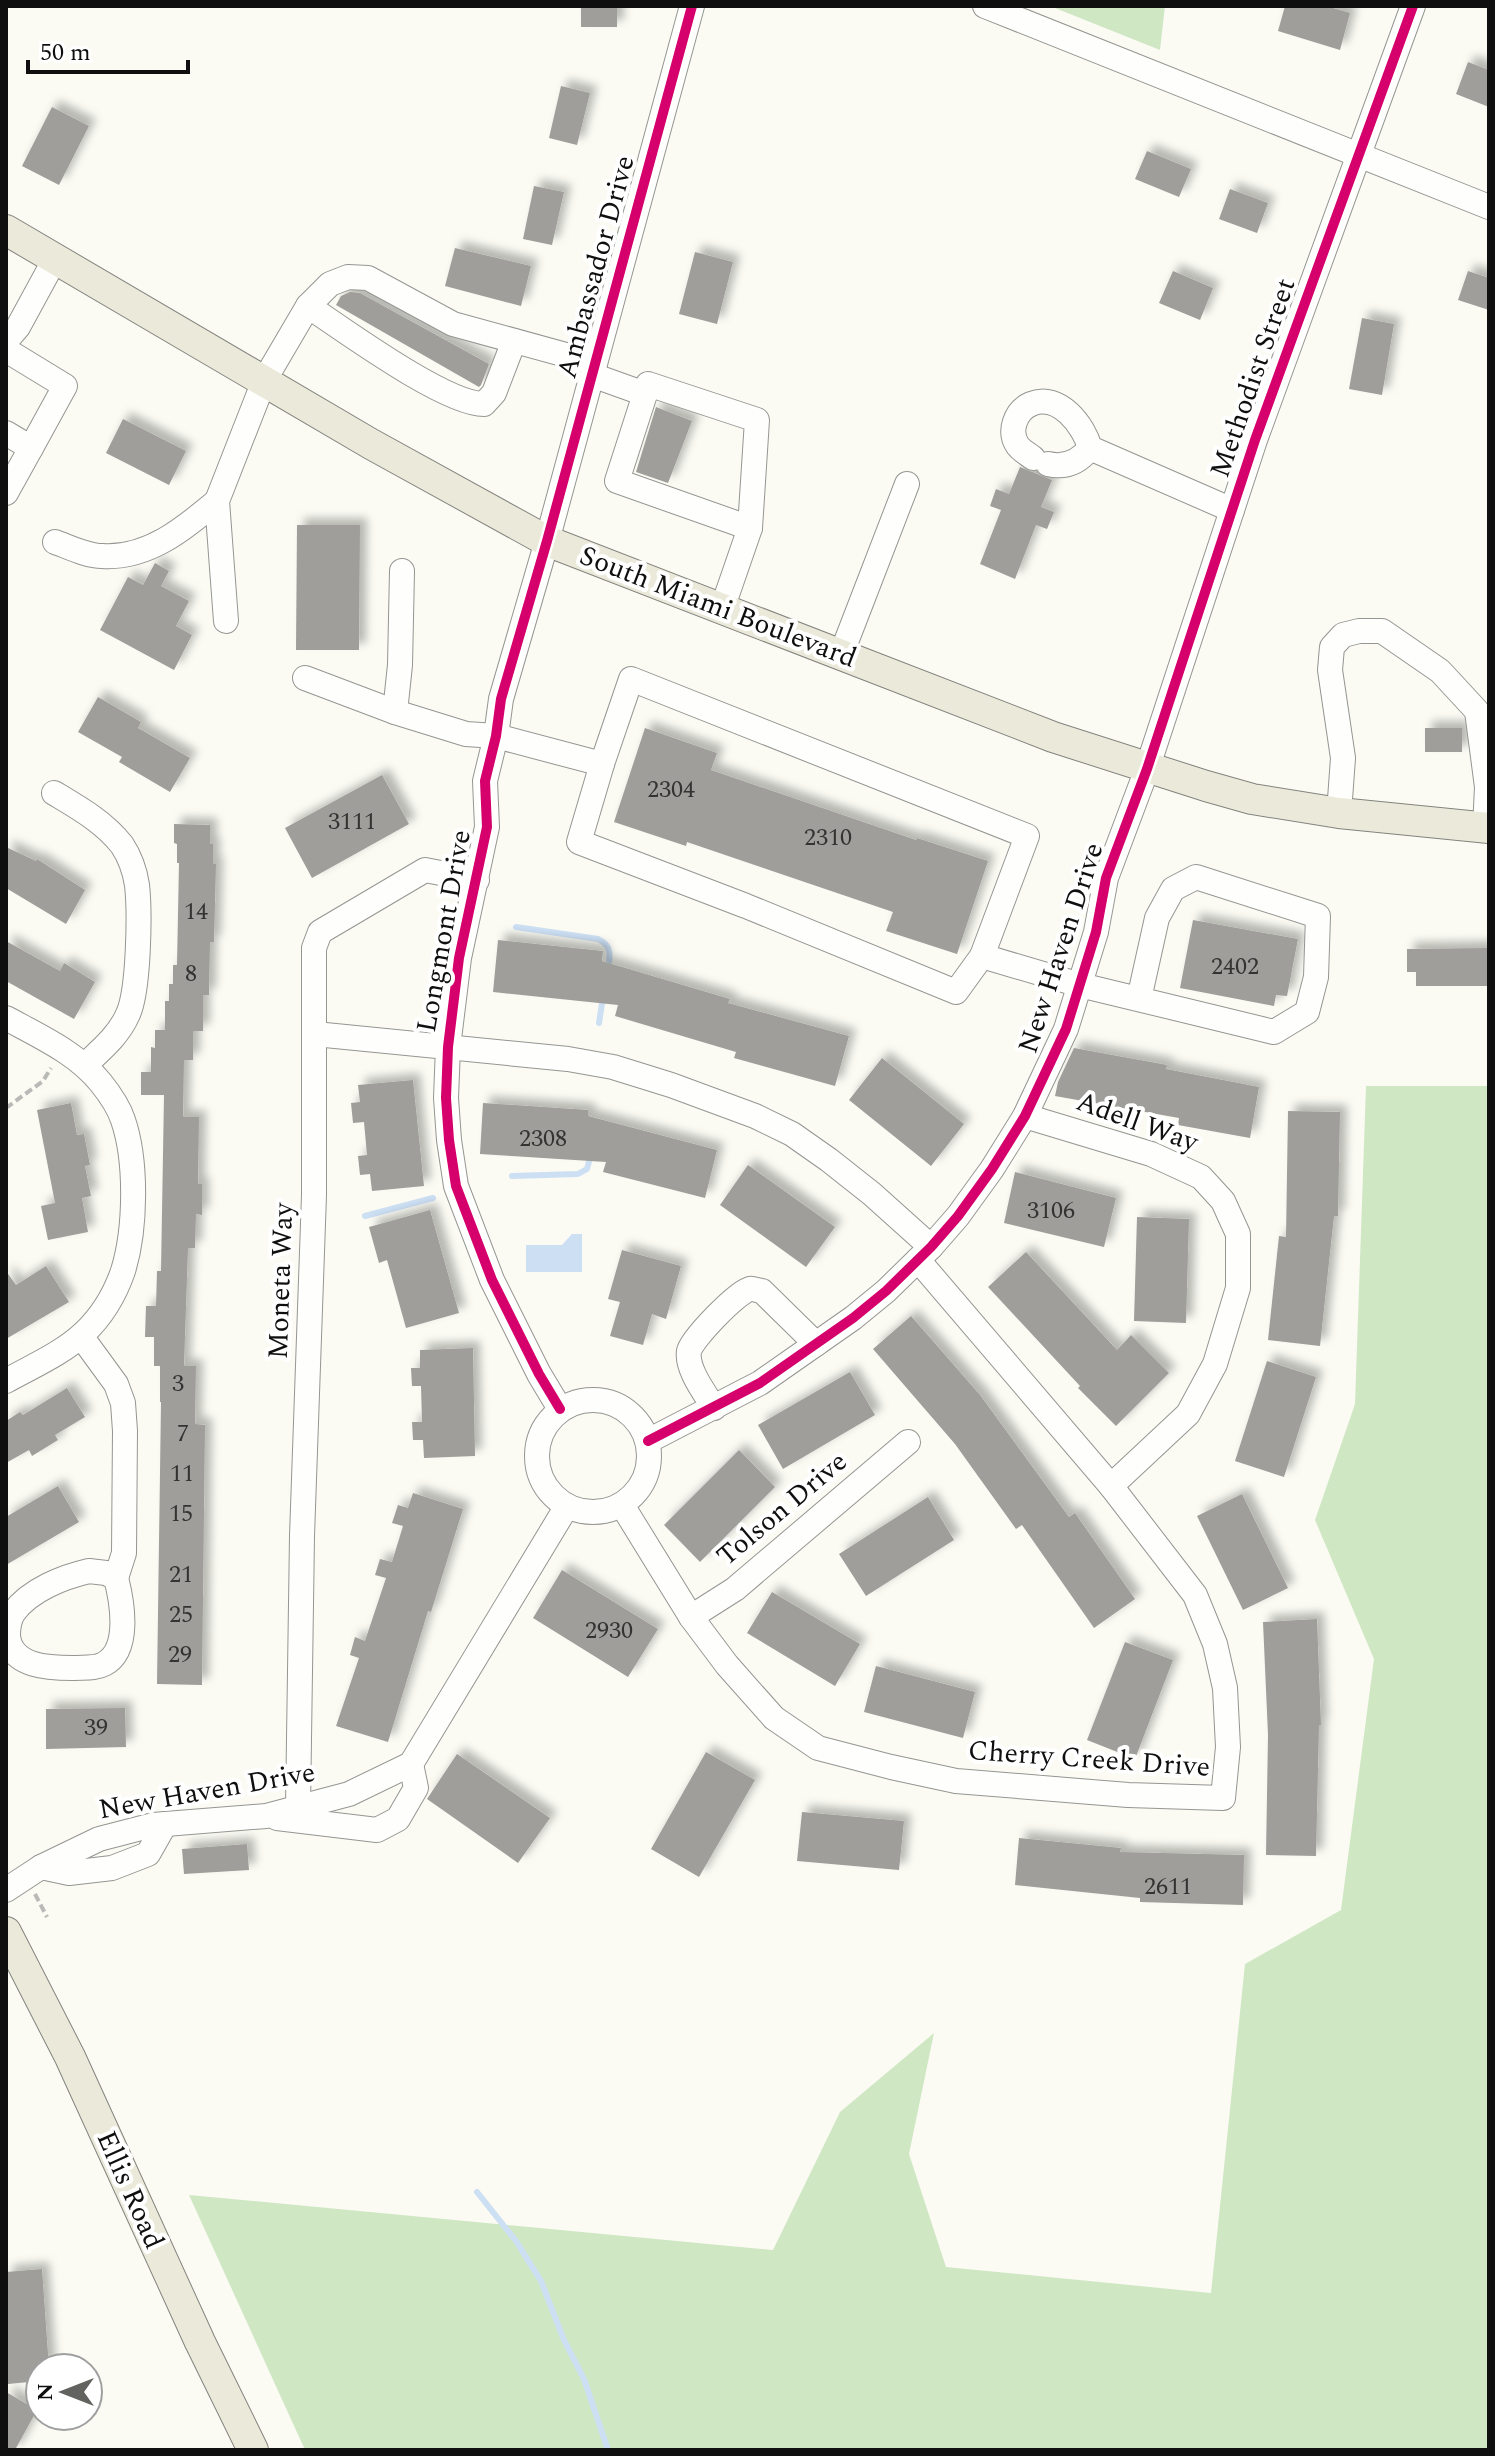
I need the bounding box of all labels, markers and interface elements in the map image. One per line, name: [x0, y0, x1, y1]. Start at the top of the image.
scale bar: [28, 24, 188, 74]
text: 50 m: [40, 35, 91, 71]
street label: Ambassador Drive: [546, 151, 646, 383]
street label: Methodist Street: [1199, 272, 1307, 484]
street label: South Miami Boulevard: [573, 534, 863, 680]
house number: 2304: [647, 772, 695, 808]
house number: 3111: [328, 804, 376, 840]
house number: 2310: [804, 820, 852, 856]
street label: Longmont Drive: [405, 826, 483, 1036]
street label: New Haven Drive: [1007, 837, 1115, 1059]
house number: 14: [184, 894, 208, 930]
house number: 2402: [1211, 949, 1259, 985]
house number: 8: [185, 956, 197, 992]
street label: Adell Way: [1070, 1080, 1205, 1164]
house number: 2308: [519, 1121, 567, 1157]
house number: 3106: [1027, 1193, 1075, 1229]
street label: Moneta Way: [257, 1201, 305, 1360]
house number: 3: [172, 1366, 184, 1402]
house number: 7: [177, 1416, 189, 1452]
street label: Tolson Drive: [707, 1441, 857, 1577]
house number: 11: [170, 1456, 194, 1492]
house number: 15: [169, 1496, 193, 1532]
house number: 21: [169, 1557, 193, 1593]
house number: 25: [169, 1597, 193, 1633]
house number: 2930: [585, 1613, 633, 1649]
house number: 29: [168, 1637, 192, 1673]
house number: 39: [84, 1710, 108, 1746]
street label: Cherry Creek Drive: [966, 1729, 1212, 1789]
street label: New Haven Drive: [95, 1751, 319, 1831]
house number: 2611: [1144, 1869, 1192, 1905]
street label: Ellis Road: [85, 2124, 175, 2256]
north arrow: [24, 2352, 104, 2432]
text: N: [29, 2383, 62, 2401]

